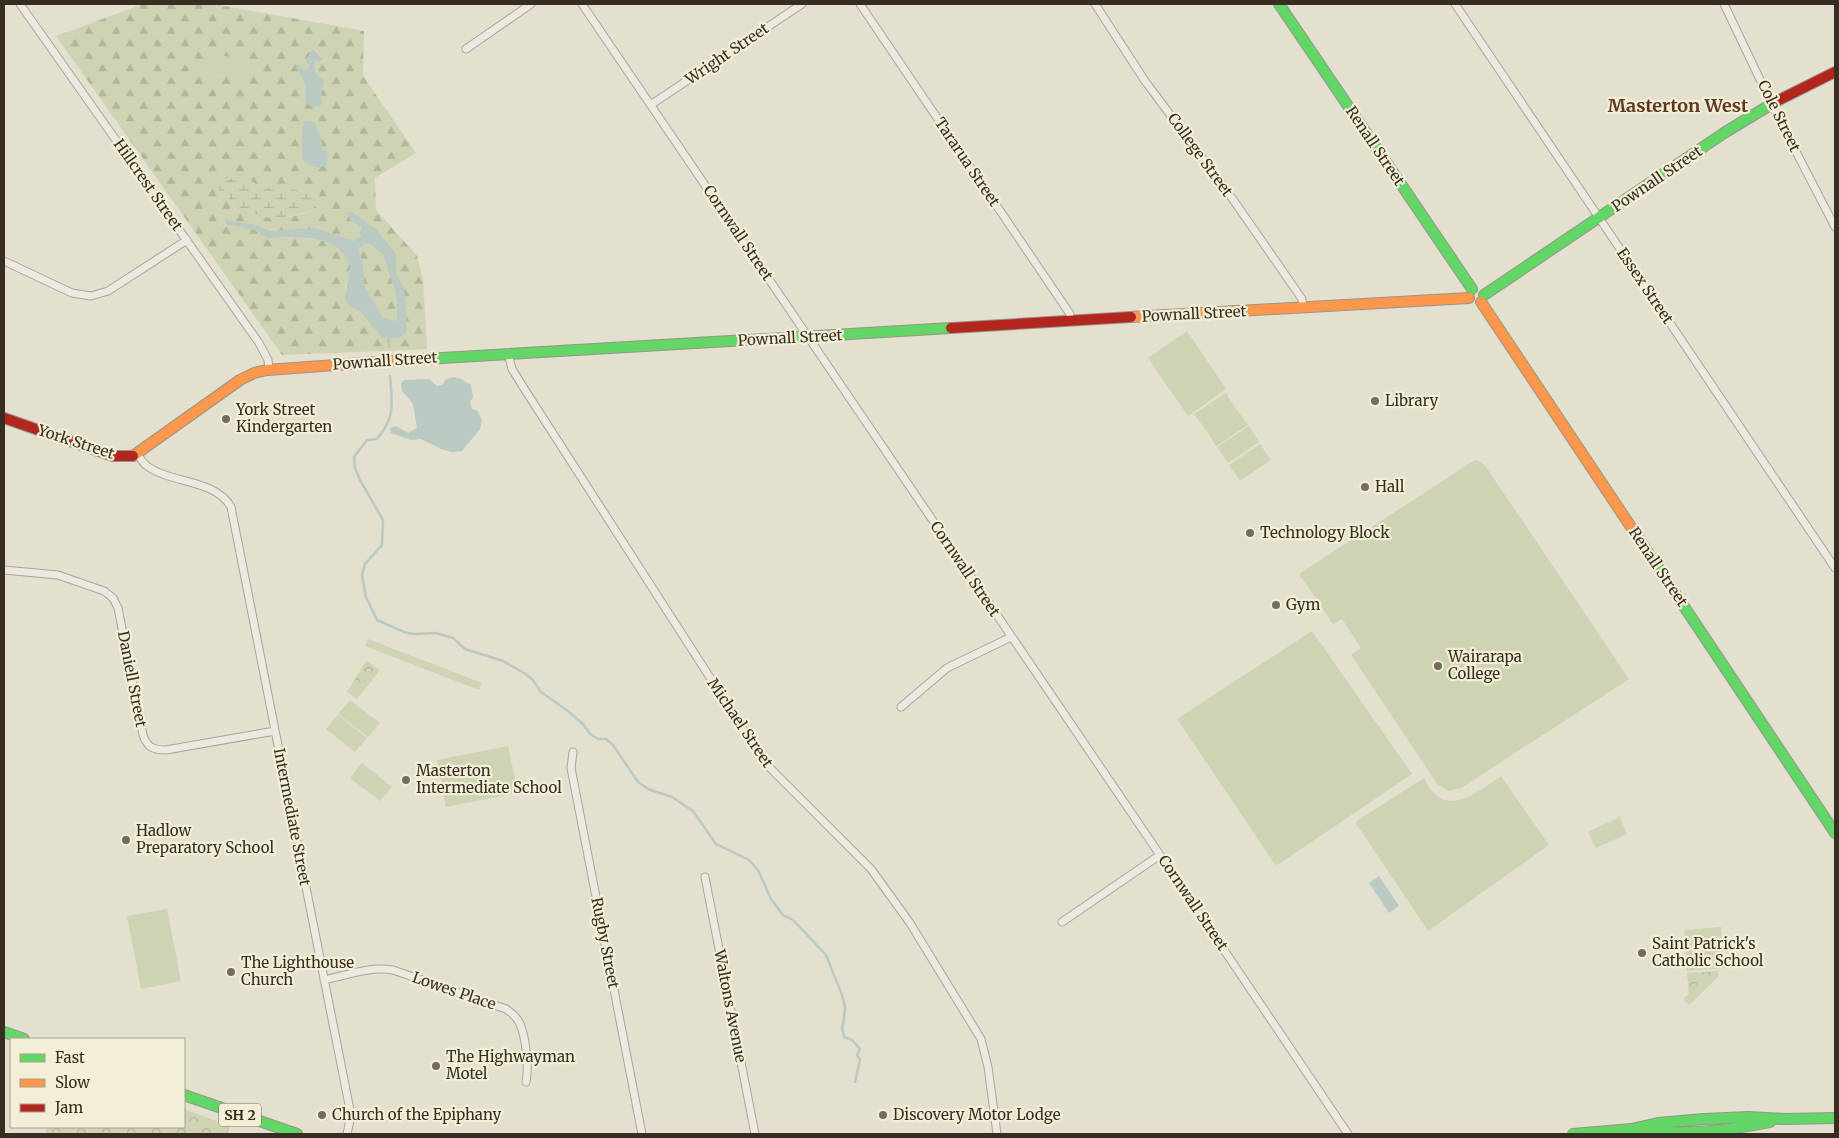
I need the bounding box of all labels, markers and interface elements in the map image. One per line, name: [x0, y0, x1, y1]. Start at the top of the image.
street label: Wright Street: [680, 19, 772, 89]
street label: Cole Street: [1754, 77, 1805, 155]
district label: Masterton West: [1608, 94, 1749, 117]
street label: Renall Street: [1342, 102, 1409, 189]
street label: College Street: [1164, 109, 1237, 200]
street label: Tararua Street: [931, 113, 1004, 210]
street label: Hillcrest Street: [110, 135, 187, 234]
street label: Pownall Street: [1608, 141, 1706, 216]
street label: Cornwall Street: [699, 181, 777, 284]
street label: Essex Street: [1613, 244, 1678, 327]
street label: Pownall Street: [1141, 301, 1247, 326]
street label: Pownall Street: [737, 325, 843, 350]
street label: Pownall Street: [332, 347, 438, 374]
place label: Library: [1385, 391, 1438, 410]
marker: Library: [1369, 395, 1381, 407]
place label: York Street Kindergarten: [235, 400, 332, 436]
marker: York Street Kindergarten: [220, 413, 232, 425]
street label: York Street: [34, 420, 117, 463]
place label: Hall: [1375, 477, 1405, 496]
marker: Hall: [1359, 481, 1371, 493]
street label: Cornwall Street: [926, 517, 1004, 620]
place label: Technology Block: [1260, 523, 1390, 542]
street label: Renall Street: [1625, 523, 1692, 610]
marker: Technology Block: [1244, 527, 1256, 539]
place label: Gym: [1286, 595, 1320, 614]
marker: Gym: [1270, 599, 1282, 611]
street label: Daniell Street: [114, 629, 151, 729]
place label: Wairarapa College: [1447, 647, 1522, 683]
marker: Wairarapa College: [1432, 660, 1444, 672]
street label: Michael Street: [703, 674, 777, 771]
street label: Intermediate Street: [270, 746, 315, 888]
place label: Masterton Intermediate School: [416, 761, 562, 797]
marker: Masterton Intermediate School: [400, 774, 412, 786]
place label: Hadlow Preparatory School: [136, 821, 274, 857]
marker: Hadlow Preparatory School: [120, 834, 132, 846]
street label: Cornwall Street: [1154, 851, 1232, 954]
street label: Rugby Street: [587, 896, 624, 990]
place label: Saint Patrick's Catholic School: [1652, 934, 1764, 970]
street label: Waltons Avenue: [710, 947, 751, 1064]
marker: Saint Patrick's Catholic School: [1636, 947, 1648, 959]
place label: The Lighthouse Church: [241, 953, 354, 989]
marker: The Lighthouse Church: [225, 966, 237, 978]
street label: Lowes Place: [410, 967, 499, 1014]
legend: [10, 1038, 185, 1128]
place label: The Highwayman Motel: [446, 1047, 575, 1083]
text: Fast: [55, 1048, 85, 1067]
marker: The Highwayman Motel: [430, 1060, 442, 1072]
text: Slow: [55, 1073, 90, 1092]
text: Jam: [54, 1098, 83, 1117]
road number: SH 2: [219, 1104, 261, 1126]
place label: Church of the Epiphany: [332, 1105, 501, 1124]
place label: Discovery Motor Lodge: [893, 1105, 1061, 1124]
marker: Church of the Epiphany: [316, 1109, 328, 1121]
marker: Discovery Motor Lodge: [877, 1109, 889, 1121]

